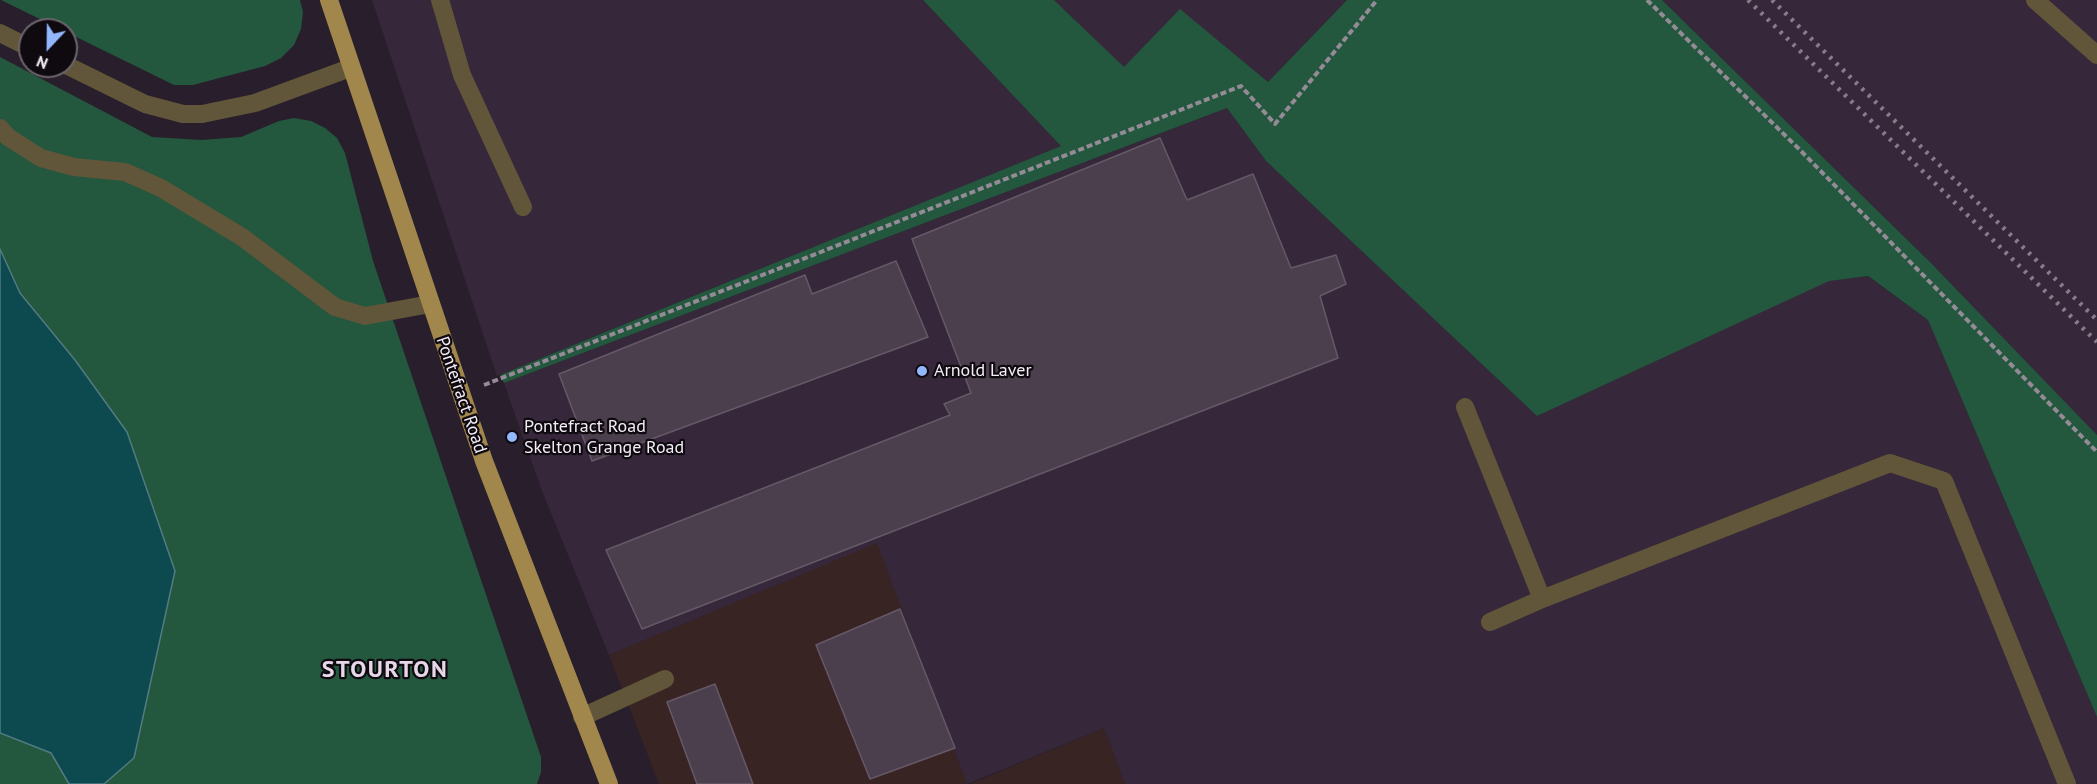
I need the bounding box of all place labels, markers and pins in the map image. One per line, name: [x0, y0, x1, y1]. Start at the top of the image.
place label: Arnold Laver: [934, 360, 1032, 382]
marker: Arnold Laver: [915, 364, 929, 378]
place label: Pontefract Road Skelton Grange Road: [524, 416, 684, 458]
marker: Pontefract Road Skelton Grange Road: [505, 430, 519, 444]

